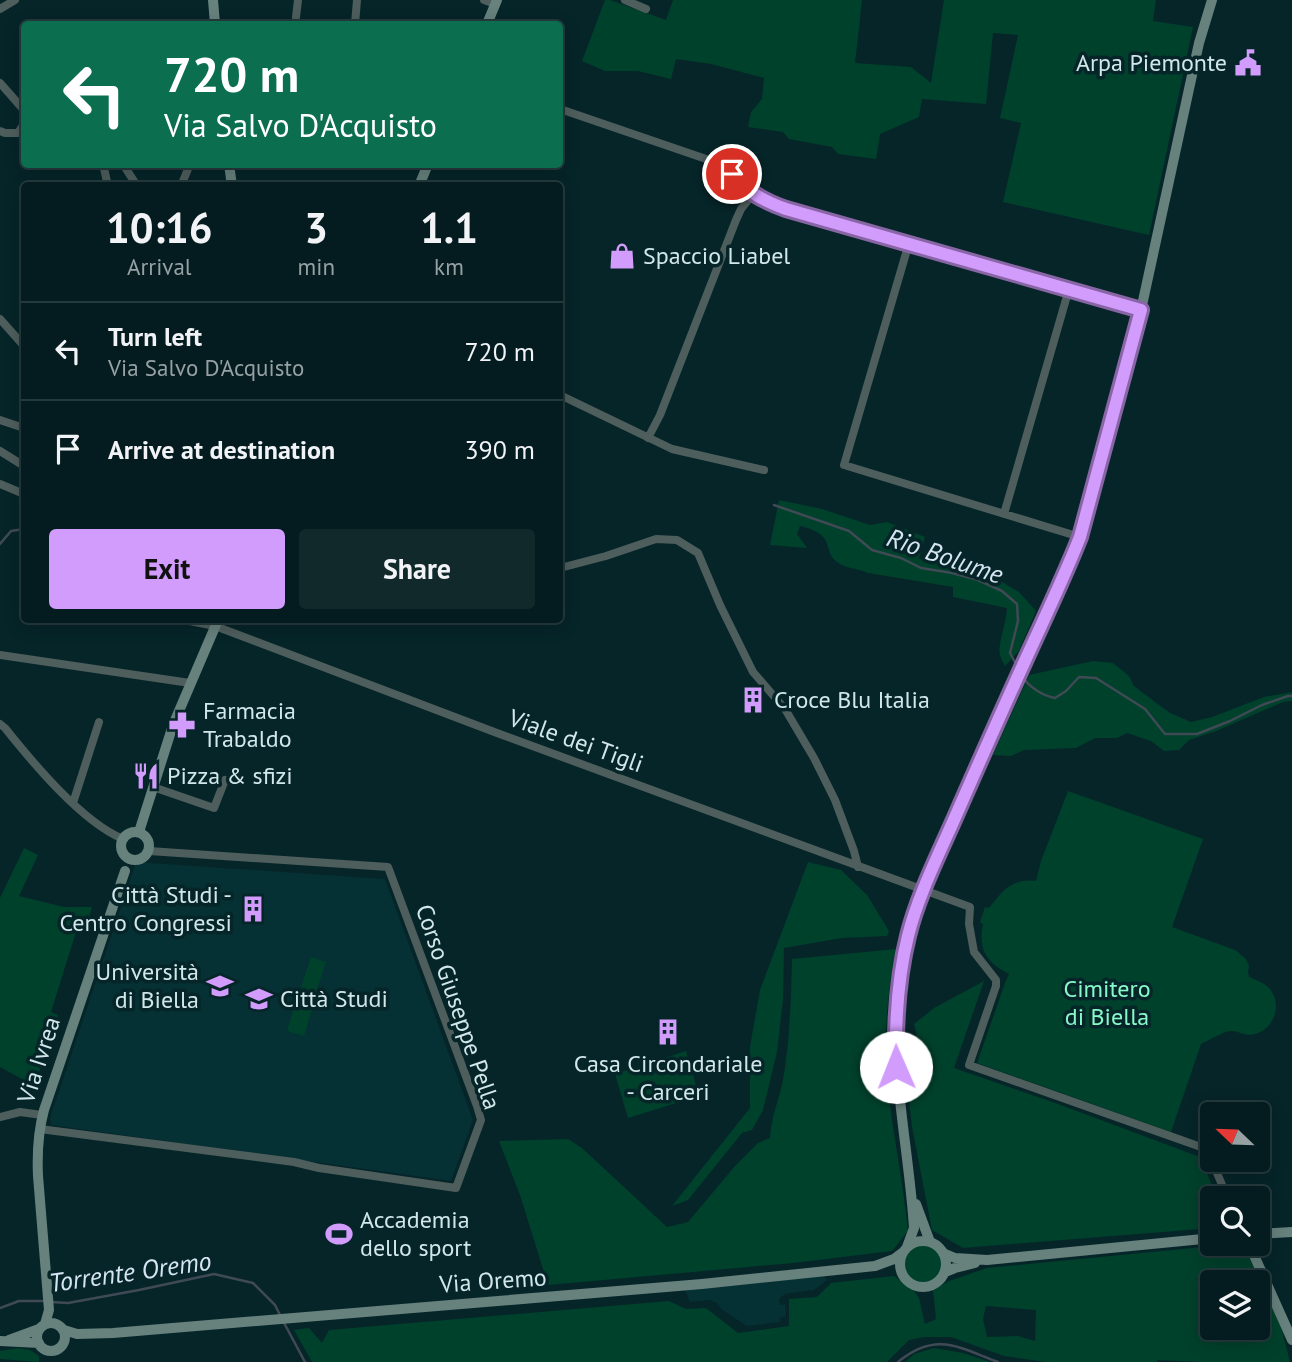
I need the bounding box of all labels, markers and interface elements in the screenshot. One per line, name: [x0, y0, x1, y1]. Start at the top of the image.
text: 720 m: [164, 42, 299, 106]
place label: Arpa Piemonte: [1076, 47, 1227, 78]
public building icon: Arpa Piemonte: [1233, 48, 1263, 78]
icon: left: [49, 49, 140, 140]
text: Via Salvo D'Acquisto: [164, 104, 437, 146]
pin: [702, 144, 762, 204]
icon: arrive: [713, 155, 751, 193]
text: 10:16: [106, 200, 213, 255]
text: 3: [304, 200, 328, 255]
text: 1.1: [420, 200, 478, 255]
place label: Spaccio Liabel: [643, 240, 790, 271]
shop icon: Spaccio Liabel: [607, 241, 637, 271]
text: Arrival: [127, 252, 192, 281]
text: min: [298, 252, 335, 281]
text: km: [434, 252, 464, 281]
text: Turn left: [108, 320, 202, 353]
icon: left: [49, 332, 87, 370]
text: 720 m: [464, 335, 535, 368]
text: Via Salvo D'Acquisto: [108, 353, 304, 382]
icon: arrive: [49, 430, 87, 468]
text: Arrive at destination: [108, 433, 335, 466]
text: 390 m: [464, 433, 535, 466]
water label: Rio Bolume: [883, 520, 1008, 591]
button: Exit: [49, 529, 285, 609]
button: Share: [299, 529, 535, 609]
place label: Croce Blu Italia: [774, 684, 930, 715]
building icon: Croce Blu Italia: [738, 685, 768, 715]
place label: Farmacia Trabaldo: [203, 695, 296, 754]
street label: Viale dei Tigli: [504, 702, 648, 779]
pharmacy icon: Farmacia Trabaldo: [167, 710, 197, 740]
place label: Pizza & sfizi: [167, 760, 293, 791]
restaurant icon: Pizza & sfizi: [131, 761, 161, 791]
place label: Città Studi - Centro Congressi: [60, 879, 232, 938]
building icon: Città Studi - Centro Congressi: [238, 894, 268, 924]
street label: Corso Giuseppe Pella: [409, 900, 508, 1113]
place label: Università di Biella: [96, 956, 199, 1015]
school or university icon: Università di Biella: [205, 971, 235, 1001]
park label: Cimitero di Biella: [1063, 973, 1151, 1032]
place label: Città Studi: [280, 983, 388, 1014]
school or university icon: Città Studi: [244, 984, 274, 1014]
street label: Via Ivrea: [10, 1013, 67, 1108]
building icon: Casa Circondariale - Carceri: [653, 1017, 683, 1047]
position arrow: [859, 1030, 933, 1104]
place label: Casa Circondariale - Carceri: [574, 1048, 762, 1107]
north arrow: [1200, 1102, 1270, 1172]
map controls: [1200, 1102, 1270, 1340]
button: search: [1200, 1186, 1270, 1256]
place label: Accademia dello sport: [360, 1204, 471, 1263]
sports icon: Accademia dello sport: [324, 1219, 354, 1249]
water label: Torrente Oremo: [47, 1244, 213, 1299]
street label: Via Oremo: [437, 1261, 548, 1300]
button: layers: [1200, 1270, 1270, 1340]

